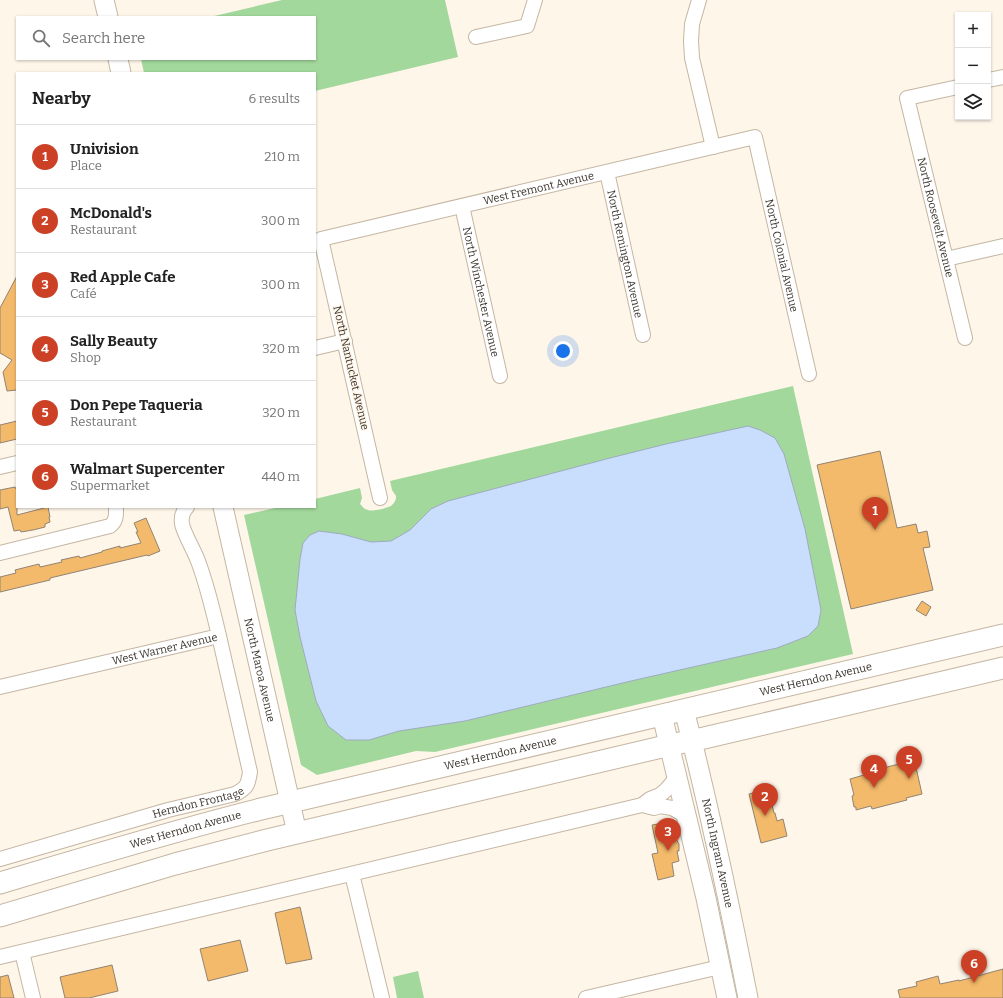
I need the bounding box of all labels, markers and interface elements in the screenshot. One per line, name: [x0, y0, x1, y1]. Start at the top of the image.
map controls: [955, 12, 991, 120]
button: +: [955, 12, 991, 48]
search box: [16, 16, 316, 60]
icon: search: [30, 27, 52, 49]
text: Search here: [62, 29, 145, 47]
button: −: [955, 48, 991, 84]
button: layers: [955, 84, 991, 120]
text: Nearby: [32, 88, 91, 109]
text: 6 results: [248, 91, 300, 106]
text: Univision: [70, 140, 139, 158]
text: 1: [42, 149, 48, 164]
text: 210 m: [264, 149, 300, 164]
street label: North Roosevelt Avenue: [915, 156, 957, 279]
text: Place: [70, 158, 102, 173]
street label: West Fremont Avenue: [482, 169, 595, 207]
street label: North Remington Avenue: [605, 189, 646, 319]
street label: North Colonial Avenue: [763, 198, 801, 313]
text: McDonald's: [70, 204, 152, 222]
text: 2: [41, 213, 49, 228]
text: 300 m: [261, 213, 300, 228]
text: Restaurant: [70, 222, 137, 237]
street label: North Winchester Avenue: [460, 226, 502, 358]
text: Red Apple Cafe: [70, 268, 175, 286]
text: 3: [41, 277, 49, 292]
text: 300 m: [261, 277, 300, 292]
text: Café: [70, 286, 97, 301]
street label: North Nantucket Avenue: [330, 305, 372, 431]
text: Sally Beauty: [70, 332, 157, 350]
text: 4: [41, 341, 49, 356]
text: 320 m: [262, 341, 300, 356]
your location: [553, 341, 573, 361]
text: Shop: [70, 350, 101, 365]
text: Don Pepe Taqueria: [70, 396, 203, 414]
text: 5: [41, 405, 49, 420]
text: 320 m: [262, 405, 300, 420]
text: Restaurant: [70, 414, 137, 429]
text: Walmart Supercenter: [70, 460, 225, 478]
text: 6: [41, 469, 49, 484]
text: 440 m: [261, 469, 300, 484]
text: Supermarket: [70, 478, 150, 493]
pin: 1: [862, 497, 888, 530]
street label: North Maroa Avenue: [242, 617, 278, 723]
street label: West Warner Avenue: [111, 630, 219, 667]
street label: West Herndon Avenue: [758, 659, 873, 698]
street label: West Herndon Avenue: [443, 733, 558, 772]
pin: 5: [896, 746, 922, 779]
pin: 4: [861, 755, 887, 788]
pin: 2: [752, 783, 778, 816]
street label: Herndon Frontage: [151, 784, 247, 821]
street label: North Ingram Avenue: [700, 797, 736, 909]
street label: West Herndon Avenue: [128, 808, 242, 851]
pin: 3: [655, 818, 681, 851]
pin: 6: [961, 950, 987, 983]

